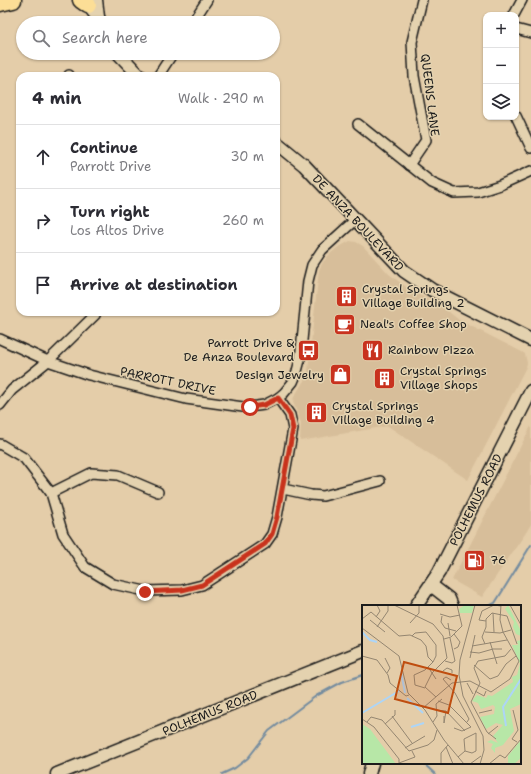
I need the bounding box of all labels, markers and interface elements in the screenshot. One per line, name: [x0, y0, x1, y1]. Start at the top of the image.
map controls: [483, 12, 519, 120]
button: +: [483, 12, 519, 48]
search box: [16, 16, 280, 60]
icon: search: [30, 27, 52, 49]
text: Search here: [62, 28, 148, 48]
button: −: [483, 48, 519, 84]
street label: QUEENS LANE: [417, 53, 443, 137]
button: layers: [483, 84, 519, 120]
text: 4 min: [32, 87, 82, 109]
text: Walk · 290 m: [178, 90, 264, 107]
text: Continue: [70, 138, 138, 158]
icon: ahead: [32, 146, 54, 168]
text: 30 m: [230, 148, 264, 165]
text: Parrott Drive: [70, 158, 151, 175]
street label: DE ANZA BOULEVARD: [309, 171, 407, 275]
text: Turn right: [70, 202, 150, 222]
icon: right: [32, 210, 54, 232]
text: 260 m: [222, 212, 264, 229]
text: Los Altos Drive: [70, 222, 164, 239]
icon: arrive: [32, 274, 54, 296]
text: Arrive at destination: [70, 275, 238, 295]
place label: Crystal Springs Village Building 2: [362, 281, 465, 311]
building icon: Crystal Springs Village Building 2: [334, 283, 360, 309]
cafe icon: Neal's Coffee Shop: [332, 311, 358, 337]
place label: Neal's Coffee Shop: [360, 316, 467, 332]
place label: Parrott Drive & De Anza Boulevard: [183, 335, 295, 365]
bus stop icon: Parrott Drive & De Anza Boulevard: [296, 337, 322, 363]
restaurant icon: Rainbow Pizza: [360, 337, 386, 363]
place label: Rainbow Pizza: [388, 342, 474, 358]
shop icon: Design Jewelry: [327, 362, 353, 388]
street label: PARROTT DRIVE: [119, 363, 217, 399]
place label: Crystal Springs Village Shops: [400, 363, 487, 393]
building icon: Crystal Springs Village Shops: [371, 365, 397, 391]
place label: Design Jewelry: [236, 367, 324, 383]
route start: [241, 398, 259, 416]
place label: Crystal Springs Village Building 4: [332, 398, 435, 428]
building icon: Crystal Springs Village Building 4: [304, 400, 330, 426]
street label: POLHEMUS ROAD: [446, 451, 506, 549]
fuel station icon: 76: [461, 547, 487, 573]
place label: 76: [490, 552, 506, 568]
route end: [136, 583, 154, 601]
inset map: [362, 605, 521, 764]
street label: POLHEMUS ROAD: [160, 687, 260, 739]

